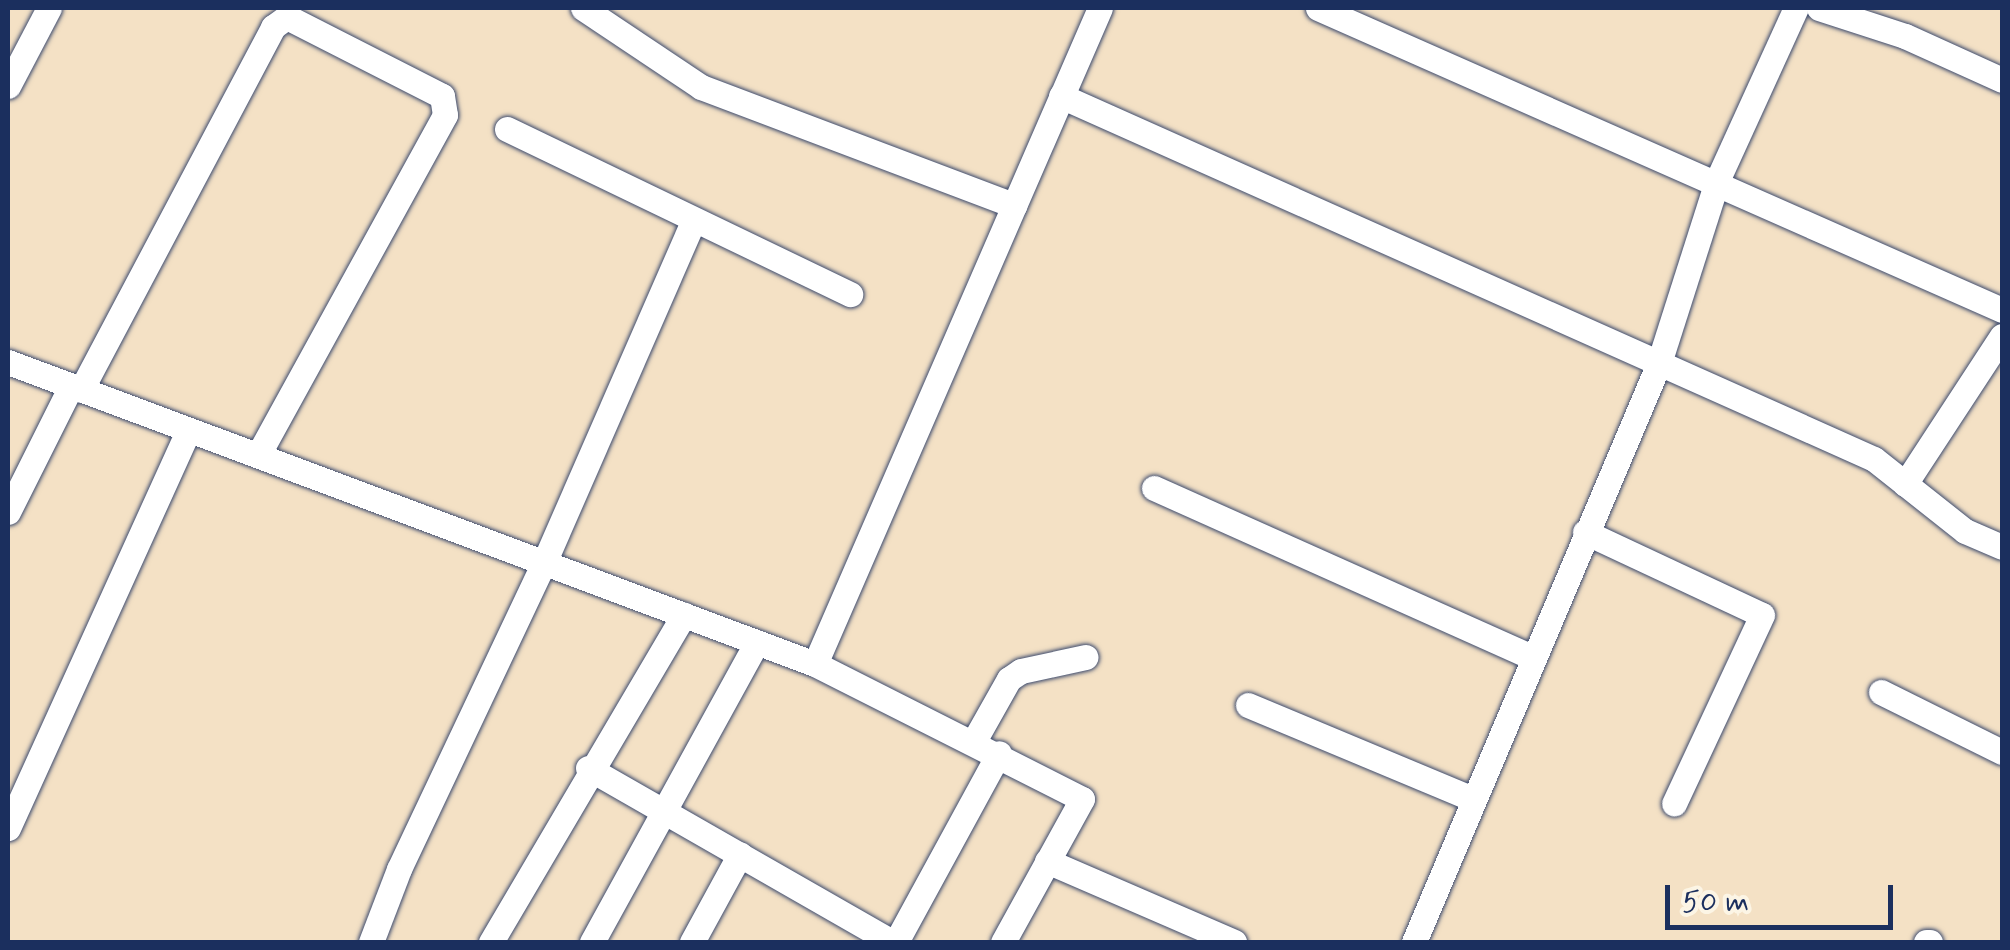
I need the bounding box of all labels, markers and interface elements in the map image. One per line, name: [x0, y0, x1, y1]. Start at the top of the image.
scale bar: [1670, 865, 1898, 927]
text: 50 m: [1682, 883, 1749, 922]

